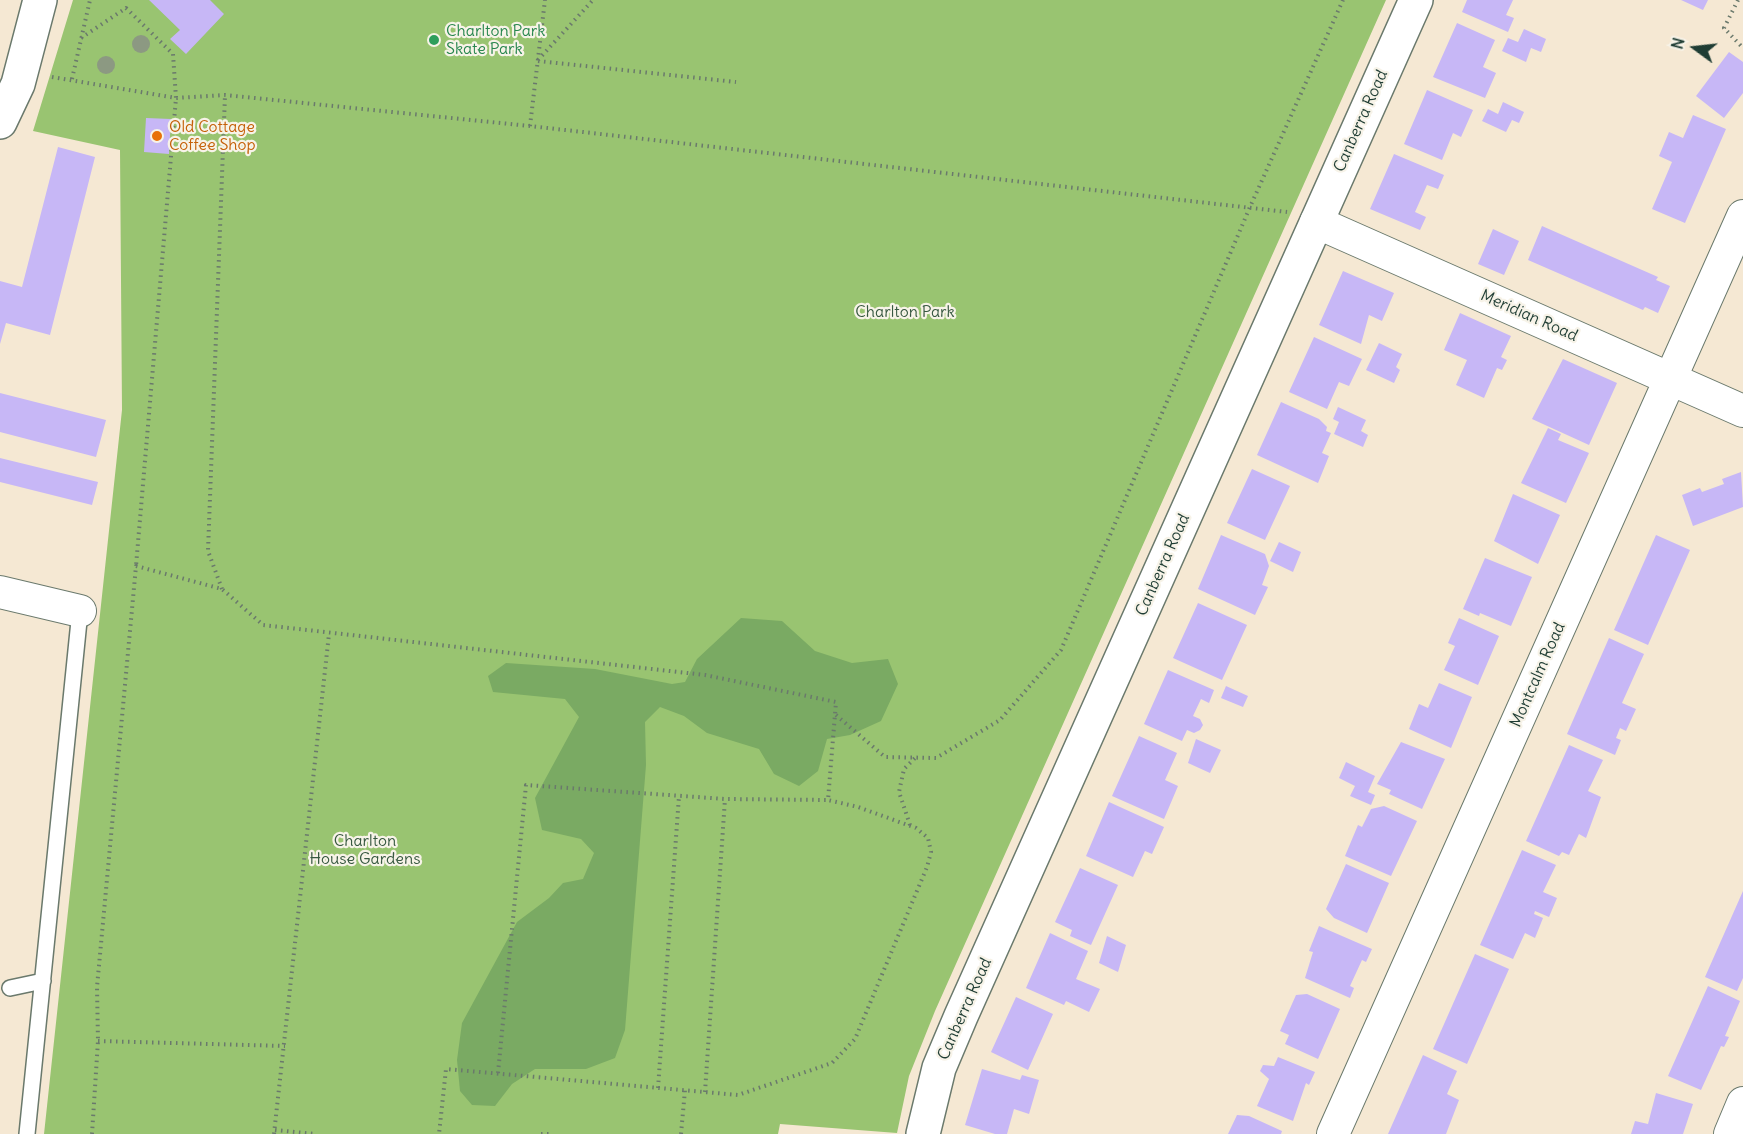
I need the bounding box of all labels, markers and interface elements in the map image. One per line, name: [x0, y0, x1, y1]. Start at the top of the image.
north arrow: [1665, 18, 1725, 78]
place label: Charlton Park Skate Park: [446, 21, 546, 59]
marker: Charlton Park Skate Park: [427, 33, 441, 47]
text: N: [1667, 35, 1689, 51]
street label: Canberra Road: [1330, 67, 1392, 175]
place label: Old Cottage Coffee Shop: [169, 117, 256, 155]
marker: Old Cottage Coffee Shop: [150, 129, 164, 143]
street label: Meridian Road: [1477, 286, 1581, 346]
park label: Charlton Park: [855, 302, 955, 322]
street label: Canberra Road: [1132, 511, 1194, 619]
street label: Montcalm Road: [1506, 620, 1570, 730]
park label: Charlton House Gardens: [309, 831, 421, 869]
street label: Canberra Road: [934, 955, 996, 1063]

